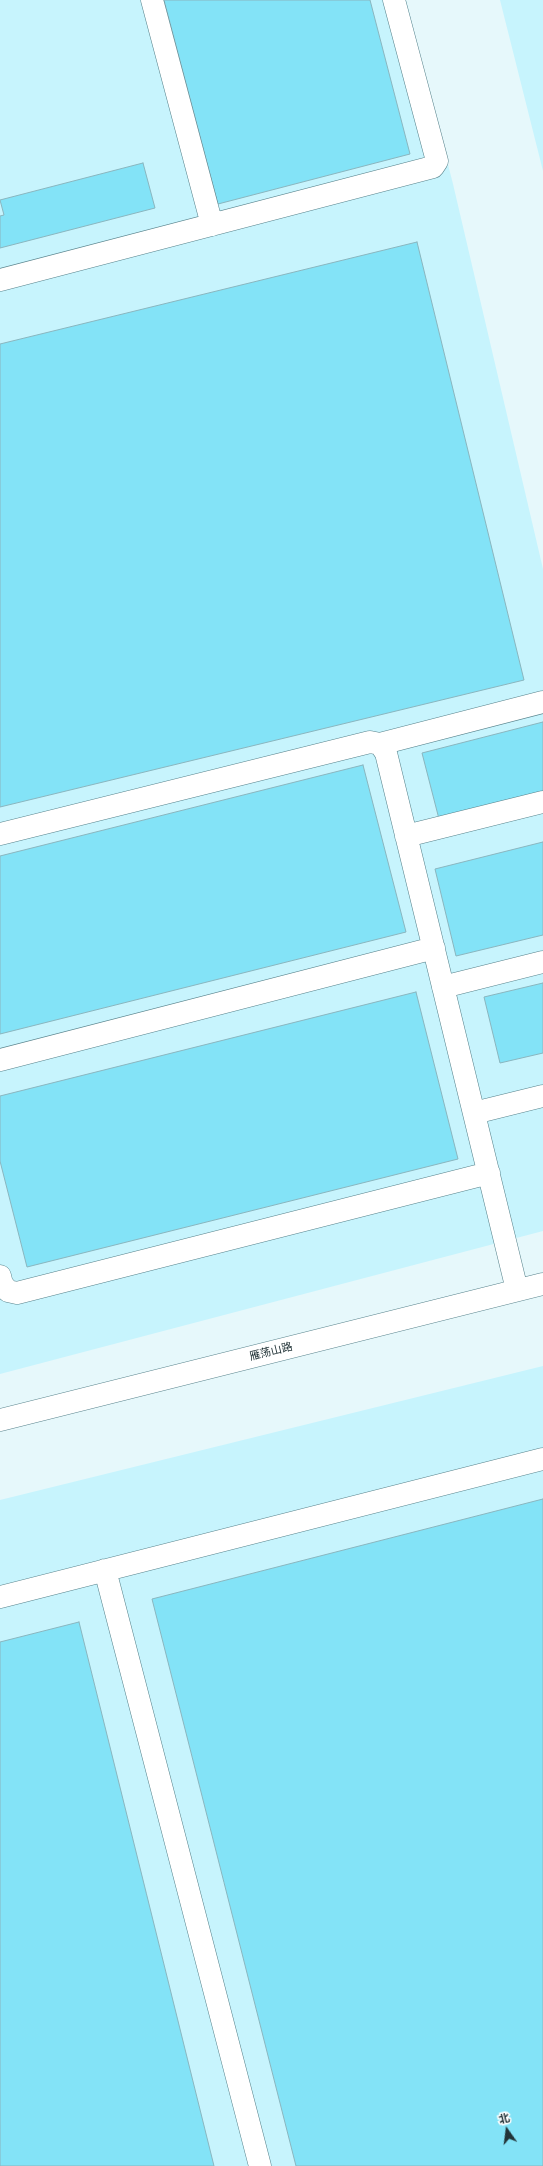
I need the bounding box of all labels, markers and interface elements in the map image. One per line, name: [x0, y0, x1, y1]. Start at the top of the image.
street label: 雁荡山路: [248, 1340, 294, 1364]
north arrow: [487, 2110, 527, 2150]
text: 北: [497, 2110, 511, 2126]

